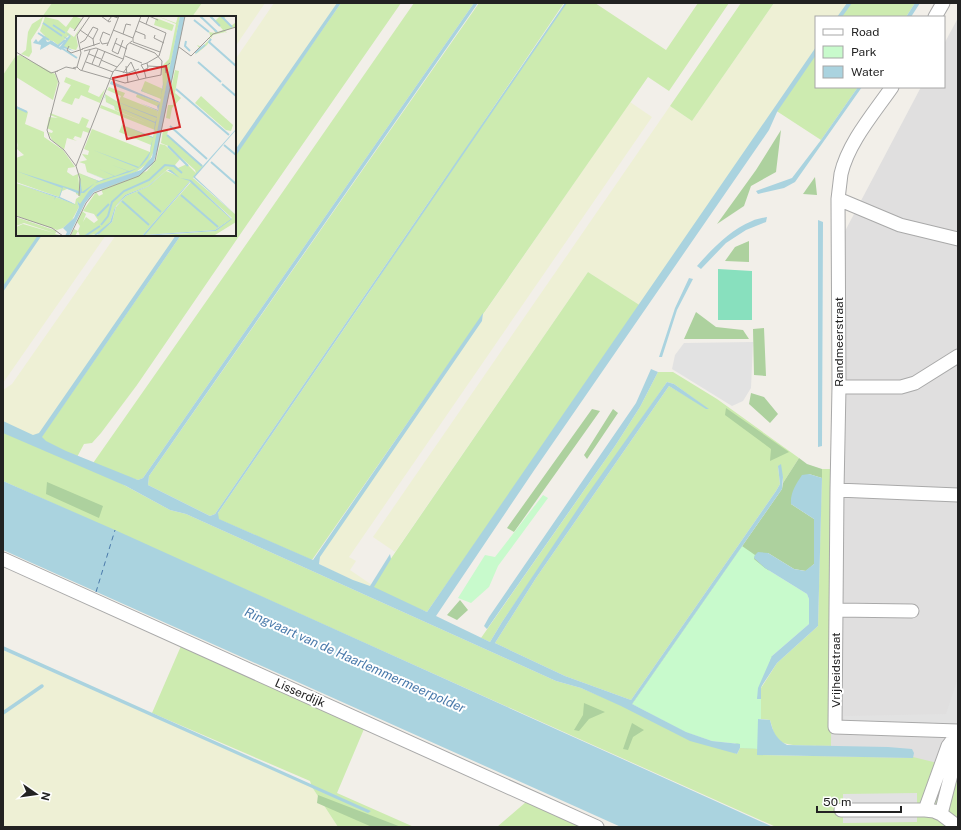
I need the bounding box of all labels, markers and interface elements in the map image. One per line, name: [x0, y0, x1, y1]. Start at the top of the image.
inset map: [16, 16, 236, 236]
legend: [815, 16, 945, 88]
text: Road: [851, 25, 879, 39]
text: Park: [851, 45, 877, 59]
text: Water: [851, 65, 885, 79]
street label: Randmeerstraat: [832, 297, 846, 387]
water label: Ringvaart van de Haarlemmermeerpolder: [242, 604, 468, 716]
street label: Vrijheidstraat: [829, 632, 843, 708]
street label: Lisserdijk: [273, 676, 328, 710]
north arrow: [16, 774, 56, 814]
scale bar: [817, 788, 901, 814]
text: N: [39, 791, 53, 802]
text: 50 m: [823, 795, 851, 809]

